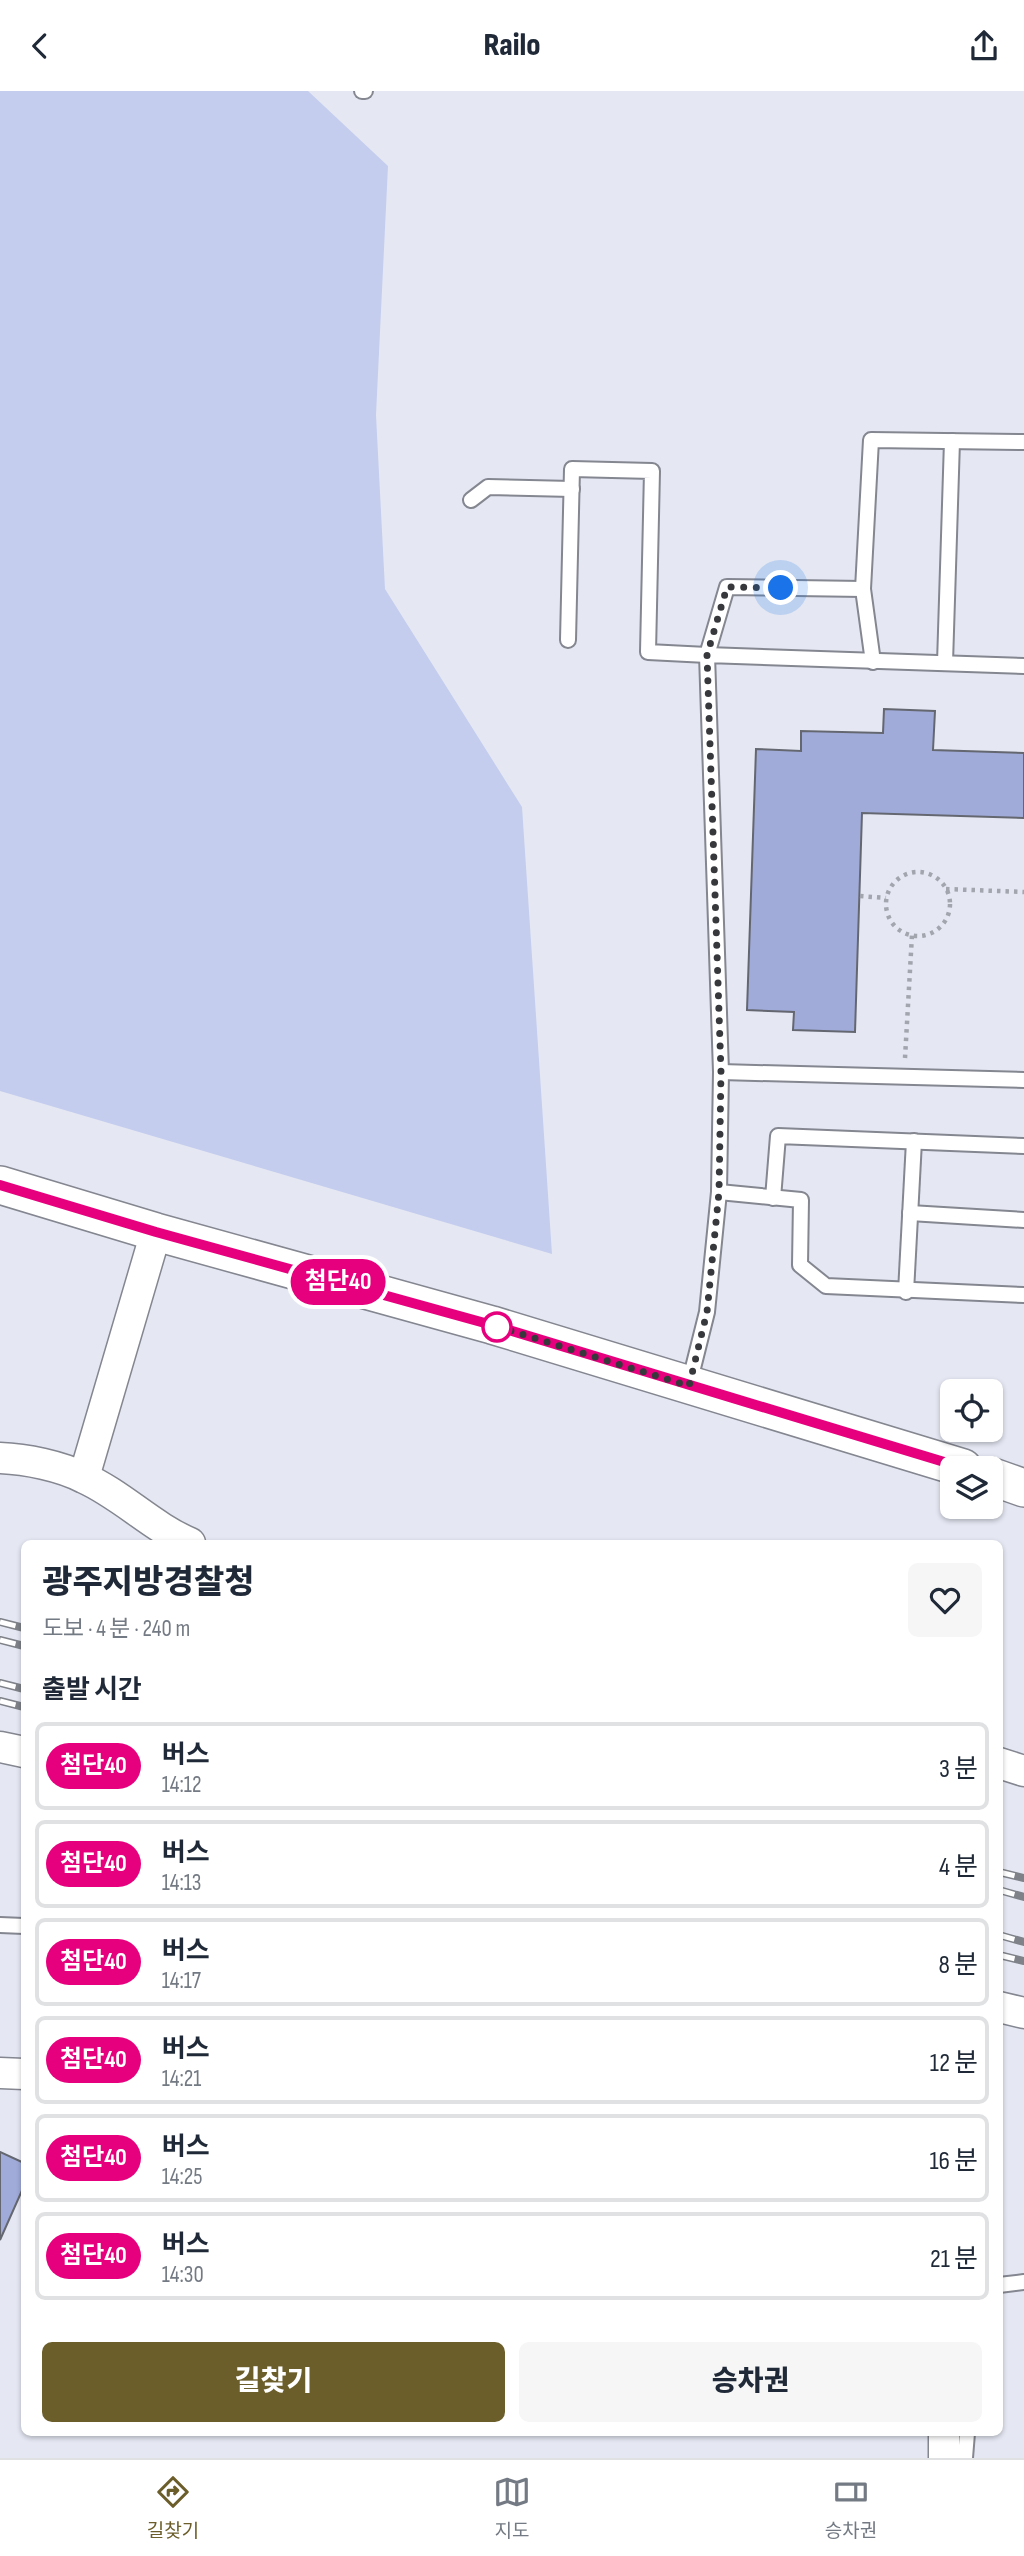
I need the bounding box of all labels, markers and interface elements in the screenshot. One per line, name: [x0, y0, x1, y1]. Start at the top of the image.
text: Railo: [484, 26, 541, 65]
icon: back: [21, 27, 59, 65]
icon: share: [965, 27, 1003, 65]
your location: [763, 570, 798, 605]
line badge: 첨단40: [289, 1259, 387, 1305]
text: 첨단40: [305, 1267, 371, 1296]
unlabelled marker: [482, 1312, 512, 1342]
map controls: [940, 1379, 1003, 1519]
button: locate: [940, 1379, 1003, 1442]
button: layers: [940, 1456, 1003, 1519]
text: 광주지방경찰청: [42, 1563, 255, 1603]
button: heart: [908, 1563, 982, 1637]
text: 도보 · 4 분 · 240 m: [42, 1615, 190, 1643]
text: 출발 시간: [42, 1675, 142, 1706]
text: 버스: [162, 1740, 210, 1771]
text: 첨단40: [60, 1751, 127, 1780]
text: 3 분: [939, 1754, 978, 1785]
text: 14:12: [162, 1771, 202, 1799]
text: 버스: [162, 1838, 210, 1869]
text: 첨단40: [60, 1849, 127, 1878]
text: 4 분: [939, 1852, 978, 1883]
text: 14:13: [162, 1869, 201, 1897]
text: 버스: [162, 1936, 210, 1967]
text: 첨단40: [60, 1947, 127, 1976]
text: 8 분: [939, 1950, 978, 1981]
text: 14:17: [162, 1967, 201, 1995]
text: 버스: [162, 2034, 210, 2065]
text: 첨단40: [60, 2045, 127, 2074]
text: 12 분: [930, 2048, 978, 2079]
text: 14:21: [162, 2065, 201, 2093]
text: 버스: [162, 2132, 210, 2163]
text: 첨단40: [60, 2143, 127, 2172]
text: 16 분: [929, 2146, 978, 2177]
text: 14:25: [162, 2163, 202, 2191]
text: 버스: [162, 2230, 210, 2261]
text: 첨단40: [60, 2241, 127, 2270]
text: 21 분: [930, 2244, 978, 2275]
text: 14:30: [162, 2261, 204, 2289]
button: 길찾기: [42, 2342, 505, 2422]
button: 승차권: [519, 2342, 982, 2422]
tab: 길찾기: [147, 2473, 199, 2543]
tab: 지도: [493, 2473, 531, 2543]
tab: 승차권: [825, 2473, 877, 2543]

